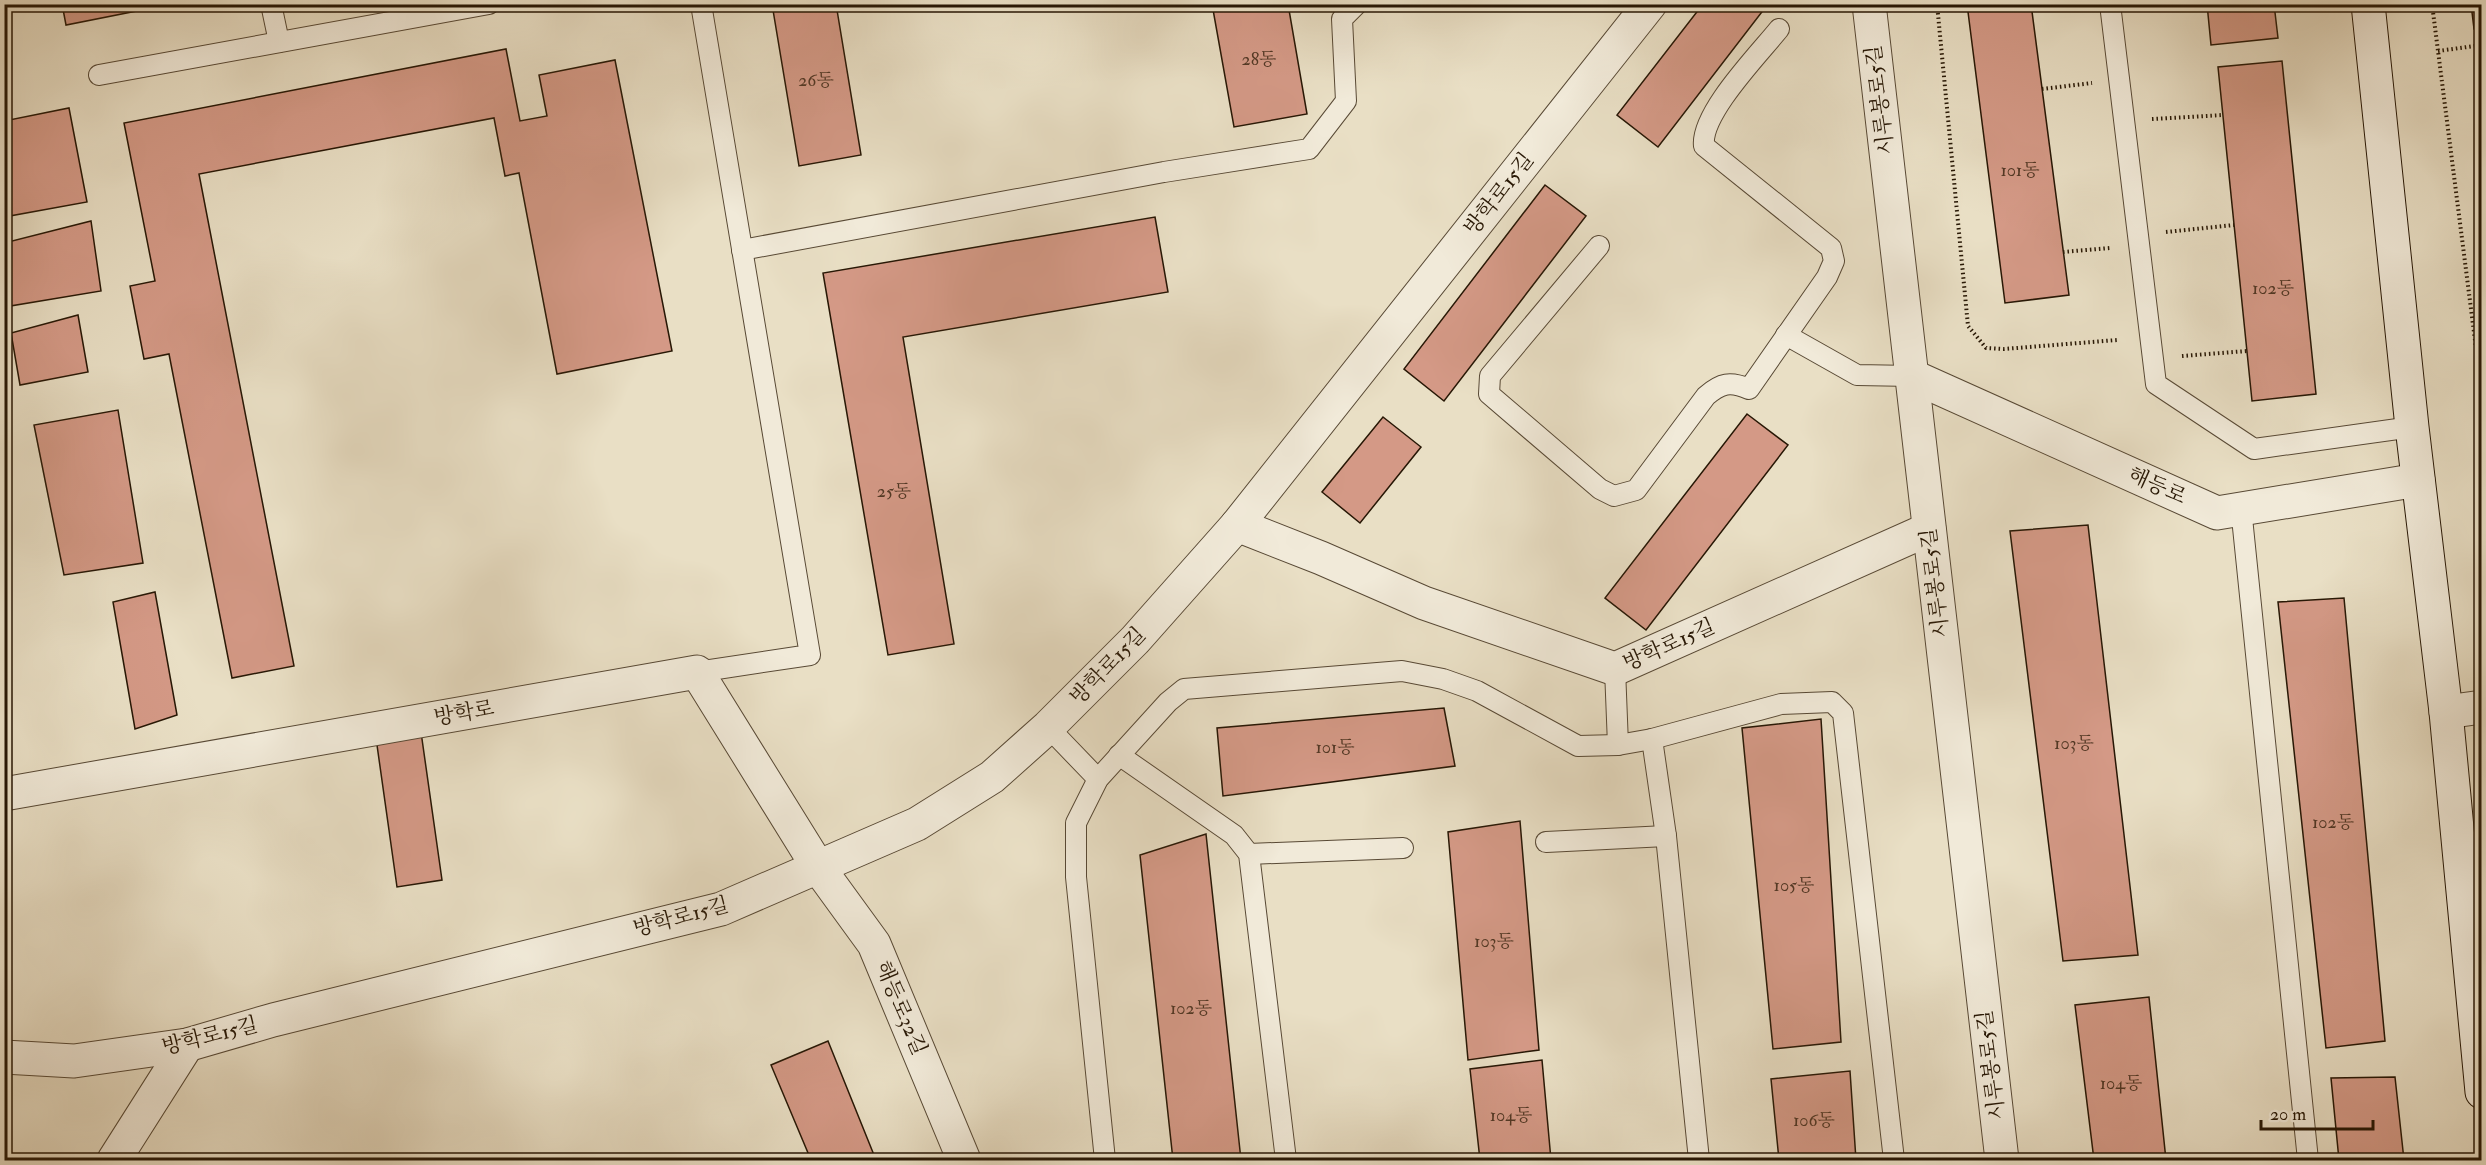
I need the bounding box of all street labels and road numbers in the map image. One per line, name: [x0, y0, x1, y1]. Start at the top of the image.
street label: 시루봉로5길: [1860, 43, 1900, 157]
street label: 방학로15길: [1458, 147, 1540, 241]
street label: 해등로: [2124, 461, 2190, 511]
street label: 시루봉로5길: [1915, 526, 1955, 640]
street label: 방학로15길: [1619, 613, 1719, 677]
street label: 방학로15길: [1064, 621, 1152, 711]
street label: 방학로: [432, 694, 496, 732]
street label: 방학로15길: [630, 891, 732, 943]
street label: 해등로32길: [869, 957, 933, 1059]
street label: 시루봉로5길: [1971, 1008, 2011, 1122]
street label: 방학로15길: [159, 1011, 261, 1061]

